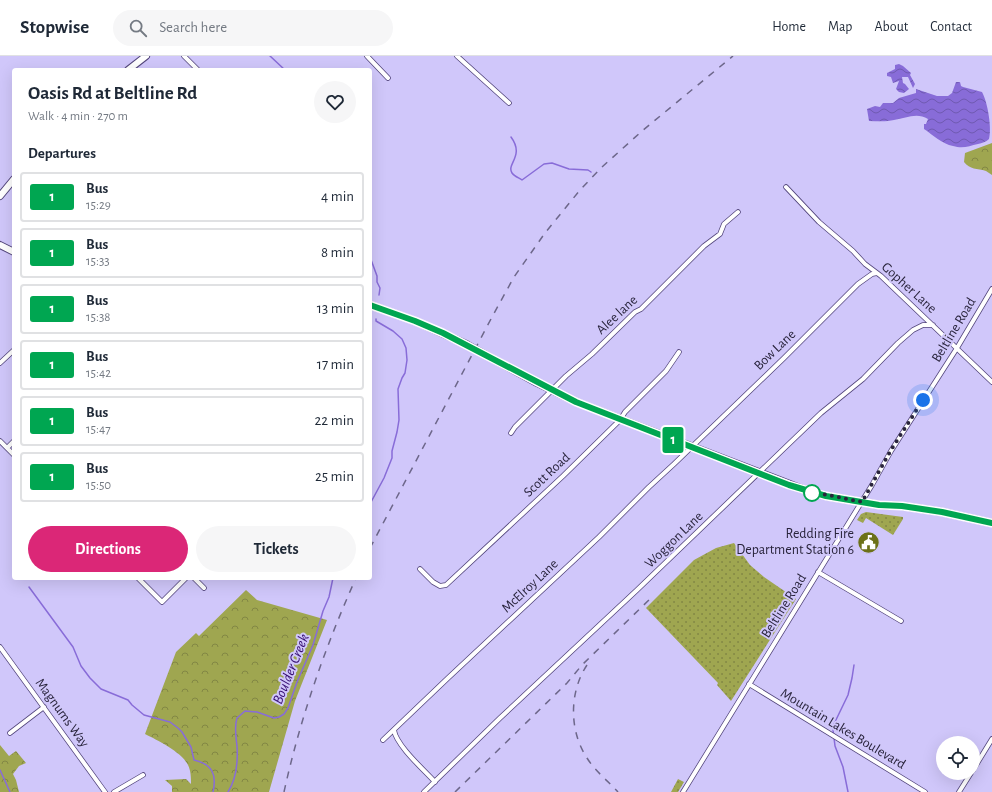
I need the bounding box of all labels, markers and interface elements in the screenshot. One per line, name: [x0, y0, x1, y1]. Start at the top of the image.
search box: [113, 10, 393, 46]
icon: search: [127, 17, 149, 39]
text: Stopwise: [20, 18, 89, 37]
text: Search here: [159, 20, 227, 35]
text: Home: [772, 20, 806, 34]
text: Map: [828, 20, 852, 34]
text: About: [874, 20, 908, 34]
text: Contact: [930, 20, 972, 34]
button: heart: [314, 81, 356, 123]
text: Oasis Rd at Beltline Rd: [28, 84, 197, 103]
text: Walk · 4 min · 270 m: [28, 110, 128, 123]
text: Departures: [28, 146, 96, 161]
text: Bus: [86, 181, 108, 196]
text: 4 min: [321, 189, 354, 204]
text: 1: [49, 190, 55, 204]
text: 15:29: [86, 199, 111, 212]
text: Bus: [86, 237, 108, 252]
text: 8 min: [321, 245, 354, 260]
text: 1: [49, 246, 55, 260]
text: 15:33: [86, 255, 110, 268]
street label: Gopher Lane: [879, 260, 939, 316]
text: Bus: [86, 293, 108, 308]
street label: Alee lane: [594, 293, 640, 337]
street label: Beltline Road: [929, 295, 979, 365]
text: 13 min: [317, 301, 354, 316]
text: 1: [49, 302, 55, 316]
text: 15:38: [86, 311, 110, 324]
street label: Bow Lane: [752, 327, 798, 373]
text: Bus: [86, 349, 108, 364]
text: 17 min: [317, 357, 354, 372]
text: 1: [49, 358, 55, 372]
text: 15:42: [86, 367, 111, 380]
your location: [913, 390, 933, 410]
text: Bus: [86, 405, 108, 420]
text: 22 min: [315, 413, 354, 428]
text: 1: [49, 414, 55, 428]
text: 15:47: [86, 423, 111, 436]
line badge: 1: [660, 427, 686, 453]
text: 1: [670, 433, 676, 447]
street label: Scott Road: [521, 450, 573, 500]
text: Bus: [86, 461, 108, 476]
text: 25 min: [315, 469, 354, 484]
text: 1: [49, 470, 55, 484]
text: 15:50: [86, 479, 111, 492]
unlabelled marker: [803, 484, 821, 502]
street label: Woggon Lane: [642, 509, 706, 571]
button: Directions: [28, 526, 188, 572]
button: Tickets: [196, 526, 356, 572]
place label: Redding Fire Department Station 6: [736, 527, 854, 557]
public building icon: Redding Fire Department Station 6: [856, 529, 882, 555]
street label: McElroy Lane: [499, 557, 561, 615]
street label: Beltline Road: [759, 572, 809, 640]
water label: Boulder Creek: [270, 632, 312, 706]
street label: Magnums Way: [32, 676, 92, 750]
street label: Mountain Lakes Boulevard: [778, 686, 908, 772]
map controls: [936, 736, 980, 780]
button: locate: [936, 736, 980, 780]

